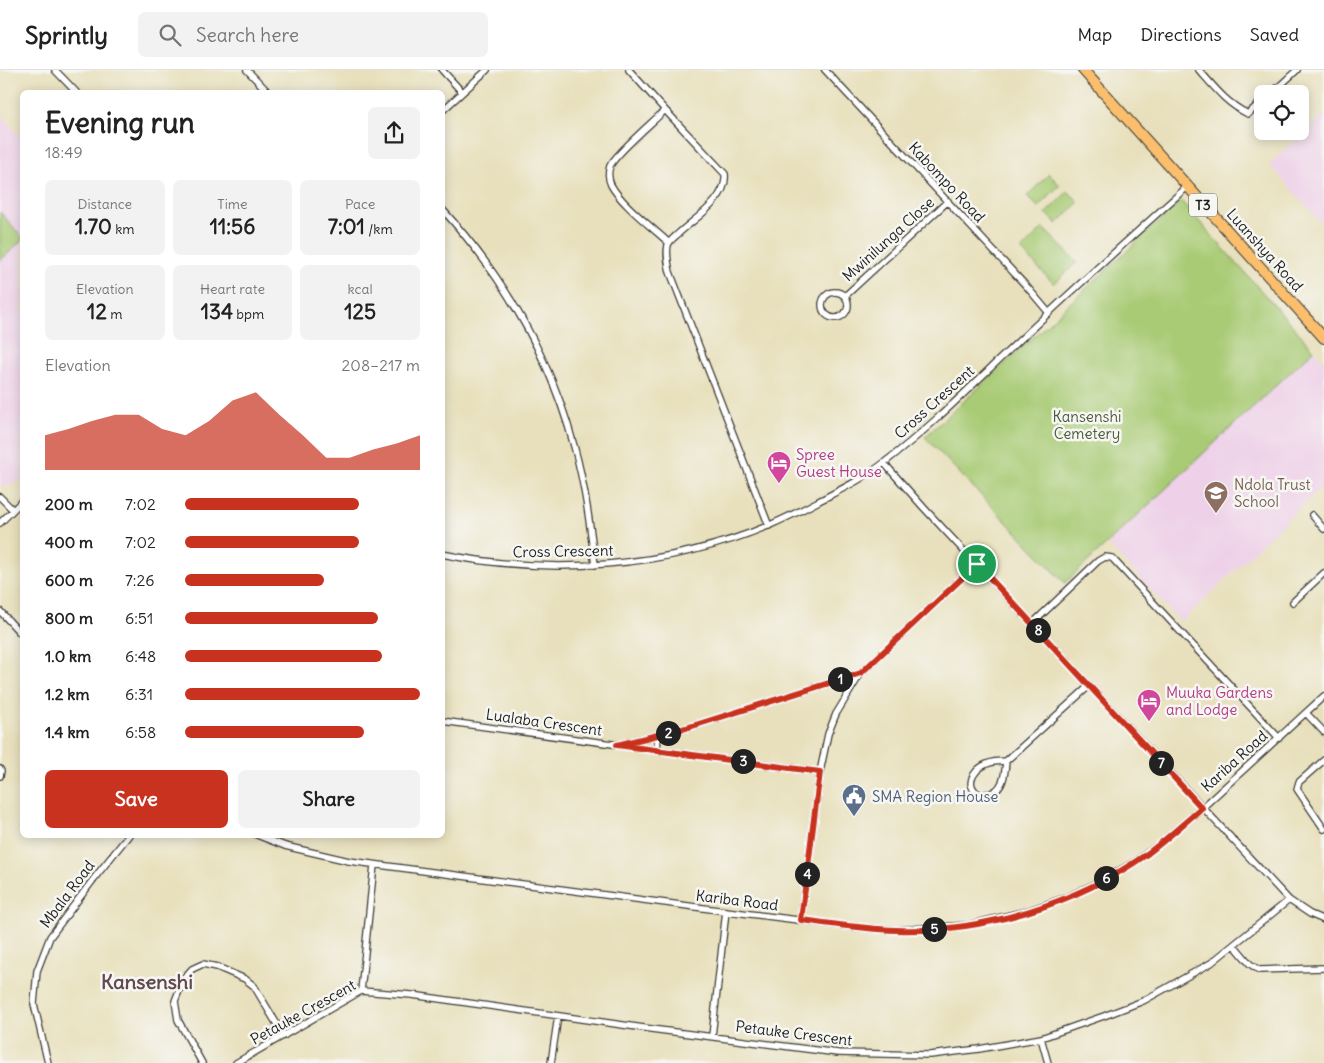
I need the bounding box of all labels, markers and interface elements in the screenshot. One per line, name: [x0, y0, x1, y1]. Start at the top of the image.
search box: [138, 12, 488, 57]
text: Sprintly: [25, 20, 108, 50]
icon: search: [156, 21, 184, 49]
text: Search here: [196, 23, 299, 47]
text: Map: [1077, 23, 1112, 46]
text: Directions: [1140, 23, 1222, 46]
text: Saved: [1250, 23, 1299, 46]
map controls: [1254, 85, 1309, 140]
button: locate: [1254, 85, 1309, 140]
text: Evening run: [45, 105, 195, 141]
button: share: [368, 107, 420, 159]
street label: Kabompo Road: [905, 138, 989, 226]
text: 18:49: [45, 142, 83, 162]
street label: Mwinilunga Close: [838, 193, 938, 285]
road number: T3: [1189, 194, 1217, 216]
text: Distance: [77, 195, 132, 213]
text: Time: [217, 195, 248, 213]
text: Pace: [345, 195, 375, 213]
street label: Luanshya Road: [1223, 205, 1307, 296]
text: 1.70: [75, 213, 112, 240]
text: 11:56: [210, 213, 255, 240]
text: 7:01: [328, 213, 365, 240]
text: km: [112, 220, 135, 238]
text: /km: [365, 220, 393, 238]
text: Elevation: [76, 280, 134, 298]
text: Heart rate: [200, 280, 265, 298]
text: kcal: [348, 280, 373, 298]
text: 12: [87, 298, 107, 325]
text: 134: [201, 298, 233, 325]
text: 125: [344, 298, 376, 325]
text: m: [107, 305, 123, 323]
text: bpm: [233, 305, 264, 323]
text: Elevation: [45, 355, 111, 375]
text: 208–217 m: [342, 355, 420, 375]
street label: Cross Crescent: [890, 361, 978, 443]
park label: Kansenshi Cemetery: [1053, 407, 1121, 443]
place label: Spree Guest House: [796, 445, 882, 481]
hotel icon: Spree Guest House: [766, 450, 792, 484]
place label: Ndola Trust School: [1234, 475, 1311, 511]
school or university icon: Ndola Trust School: [1203, 480, 1229, 514]
text: 200 m: [45, 494, 93, 514]
text: 7:02: [125, 494, 156, 514]
text: 400 m: [45, 532, 93, 552]
text: 7:02: [125, 532, 156, 552]
street label: Cross Crescent: [512, 541, 614, 561]
pin: [956, 543, 998, 585]
icon: arrive: [963, 550, 991, 578]
text: 600 m: [45, 570, 93, 590]
text: 7:26: [125, 570, 154, 590]
text: 800 m: [45, 608, 93, 628]
text: 6:51: [125, 608, 153, 628]
pin: 8: [1026, 618, 1050, 642]
text: 8: [1034, 621, 1043, 639]
text: 1.0 km: [45, 646, 91, 666]
text: 6:48: [125, 646, 156, 666]
pin: 1: [828, 666, 852, 692]
text: 1: [838, 670, 843, 688]
place label: Muuka Gardens and Lodge: [1166, 683, 1273, 719]
text: 1.2 km: [45, 684, 89, 704]
text: 6:31: [125, 684, 153, 704]
hotel icon: Muuka Gardens and Lodge: [1136, 688, 1162, 722]
street label: Lualaba Crescent: [485, 704, 603, 740]
pin: 2: [656, 720, 680, 746]
text: 1.4 km: [45, 722, 90, 742]
text: 6:58: [125, 722, 156, 742]
text: 2: [665, 724, 672, 742]
street label: Kariba Road: [1197, 726, 1271, 796]
pin: 3: [730, 748, 756, 774]
pin: 7: [1148, 750, 1174, 776]
text: 3: [740, 752, 747, 770]
text: 7: [1158, 754, 1165, 772]
button: Save: [45, 770, 228, 828]
button: Share: [238, 770, 420, 828]
public building icon: SMA Region House: [841, 783, 867, 817]
place label: SMA Region House: [872, 787, 998, 806]
street label: Mbala Road: [35, 856, 99, 932]
pin: 4: [794, 862, 820, 886]
text: 4: [803, 865, 812, 883]
pin: 6: [1094, 866, 1118, 890]
text: 6: [1102, 869, 1111, 887]
street label: Kariba Road: [695, 886, 779, 914]
pin: 5: [922, 916, 946, 942]
text: 5: [930, 920, 939, 938]
district label: Kansenshi: [101, 969, 193, 994]
street label: Petauke Crescent: [247, 975, 359, 1049]
street label: Petauke Crescent: [735, 1016, 853, 1050]

